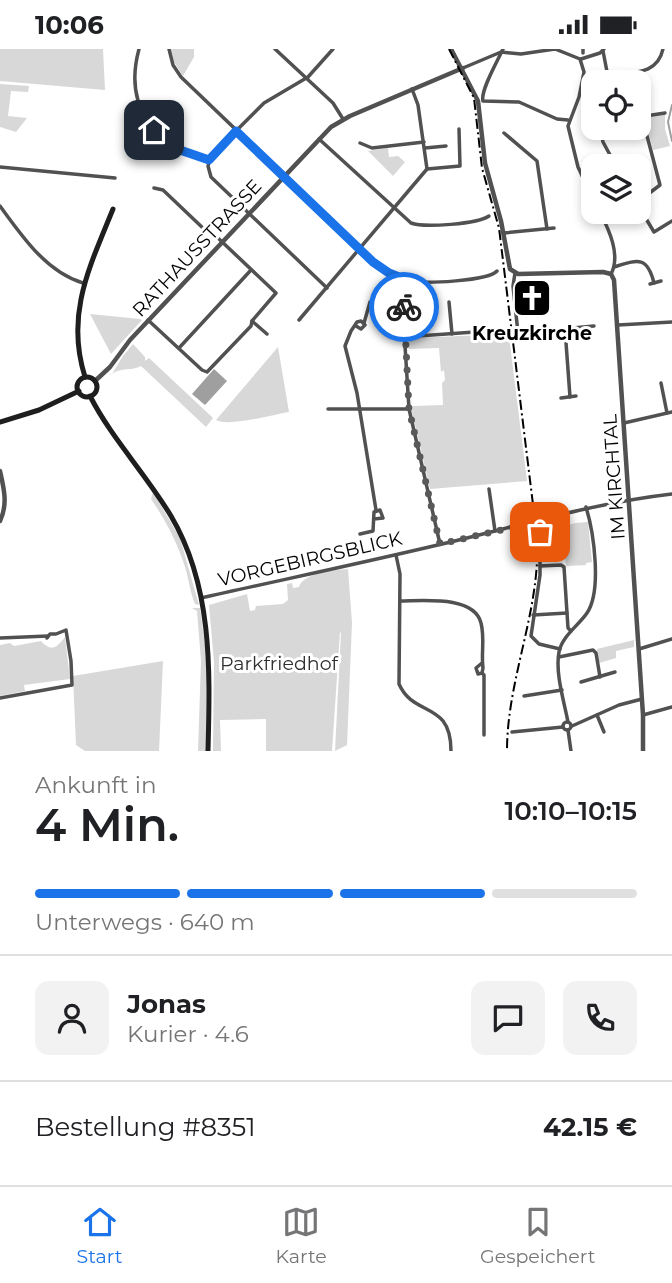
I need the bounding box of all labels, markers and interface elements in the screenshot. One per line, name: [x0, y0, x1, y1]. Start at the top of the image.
text: 10:06: [35, 9, 104, 41]
map controls: [581, 70, 651, 224]
button: locate: [581, 70, 651, 140]
pin: [124, 100, 184, 160]
icon: home: [135, 111, 173, 149]
button: layers: [581, 154, 651, 224]
street label: RATHAUSSTRASSE: [128, 175, 266, 321]
courier: [369, 272, 439, 342]
church icon: Kreuzkirche: [511, 277, 553, 319]
icon: bike: [385, 288, 423, 326]
place label: Kreuzkirche: [472, 322, 592, 345]
street label: IM KIRCHTAL: [598, 413, 630, 541]
pin: [510, 502, 570, 562]
icon: bag: [521, 513, 559, 551]
street label: VORGEBIRGSBLICK: [216, 527, 405, 591]
park label: Parkfriedhof: [220, 652, 340, 675]
text: Ankunft in: [35, 771, 156, 799]
text: 10:10–10:15: [504, 795, 637, 827]
text: 4 Min.: [35, 796, 179, 853]
text: Unterwegs · 640 m: [35, 908, 255, 936]
button: person: [35, 981, 109, 1055]
button: chat: [471, 981, 545, 1055]
button: phone: [563, 981, 637, 1055]
text: Jonas: [127, 988, 206, 1020]
text: Kurier · 4.6: [127, 1020, 249, 1048]
text: Bestellung #8351: [35, 1111, 256, 1143]
text: 42.15 €: [543, 1111, 637, 1143]
tab: Start: [77, 1203, 122, 1268]
tab: Karte: [276, 1203, 327, 1268]
tab: Gespeichert: [480, 1203, 595, 1268]

